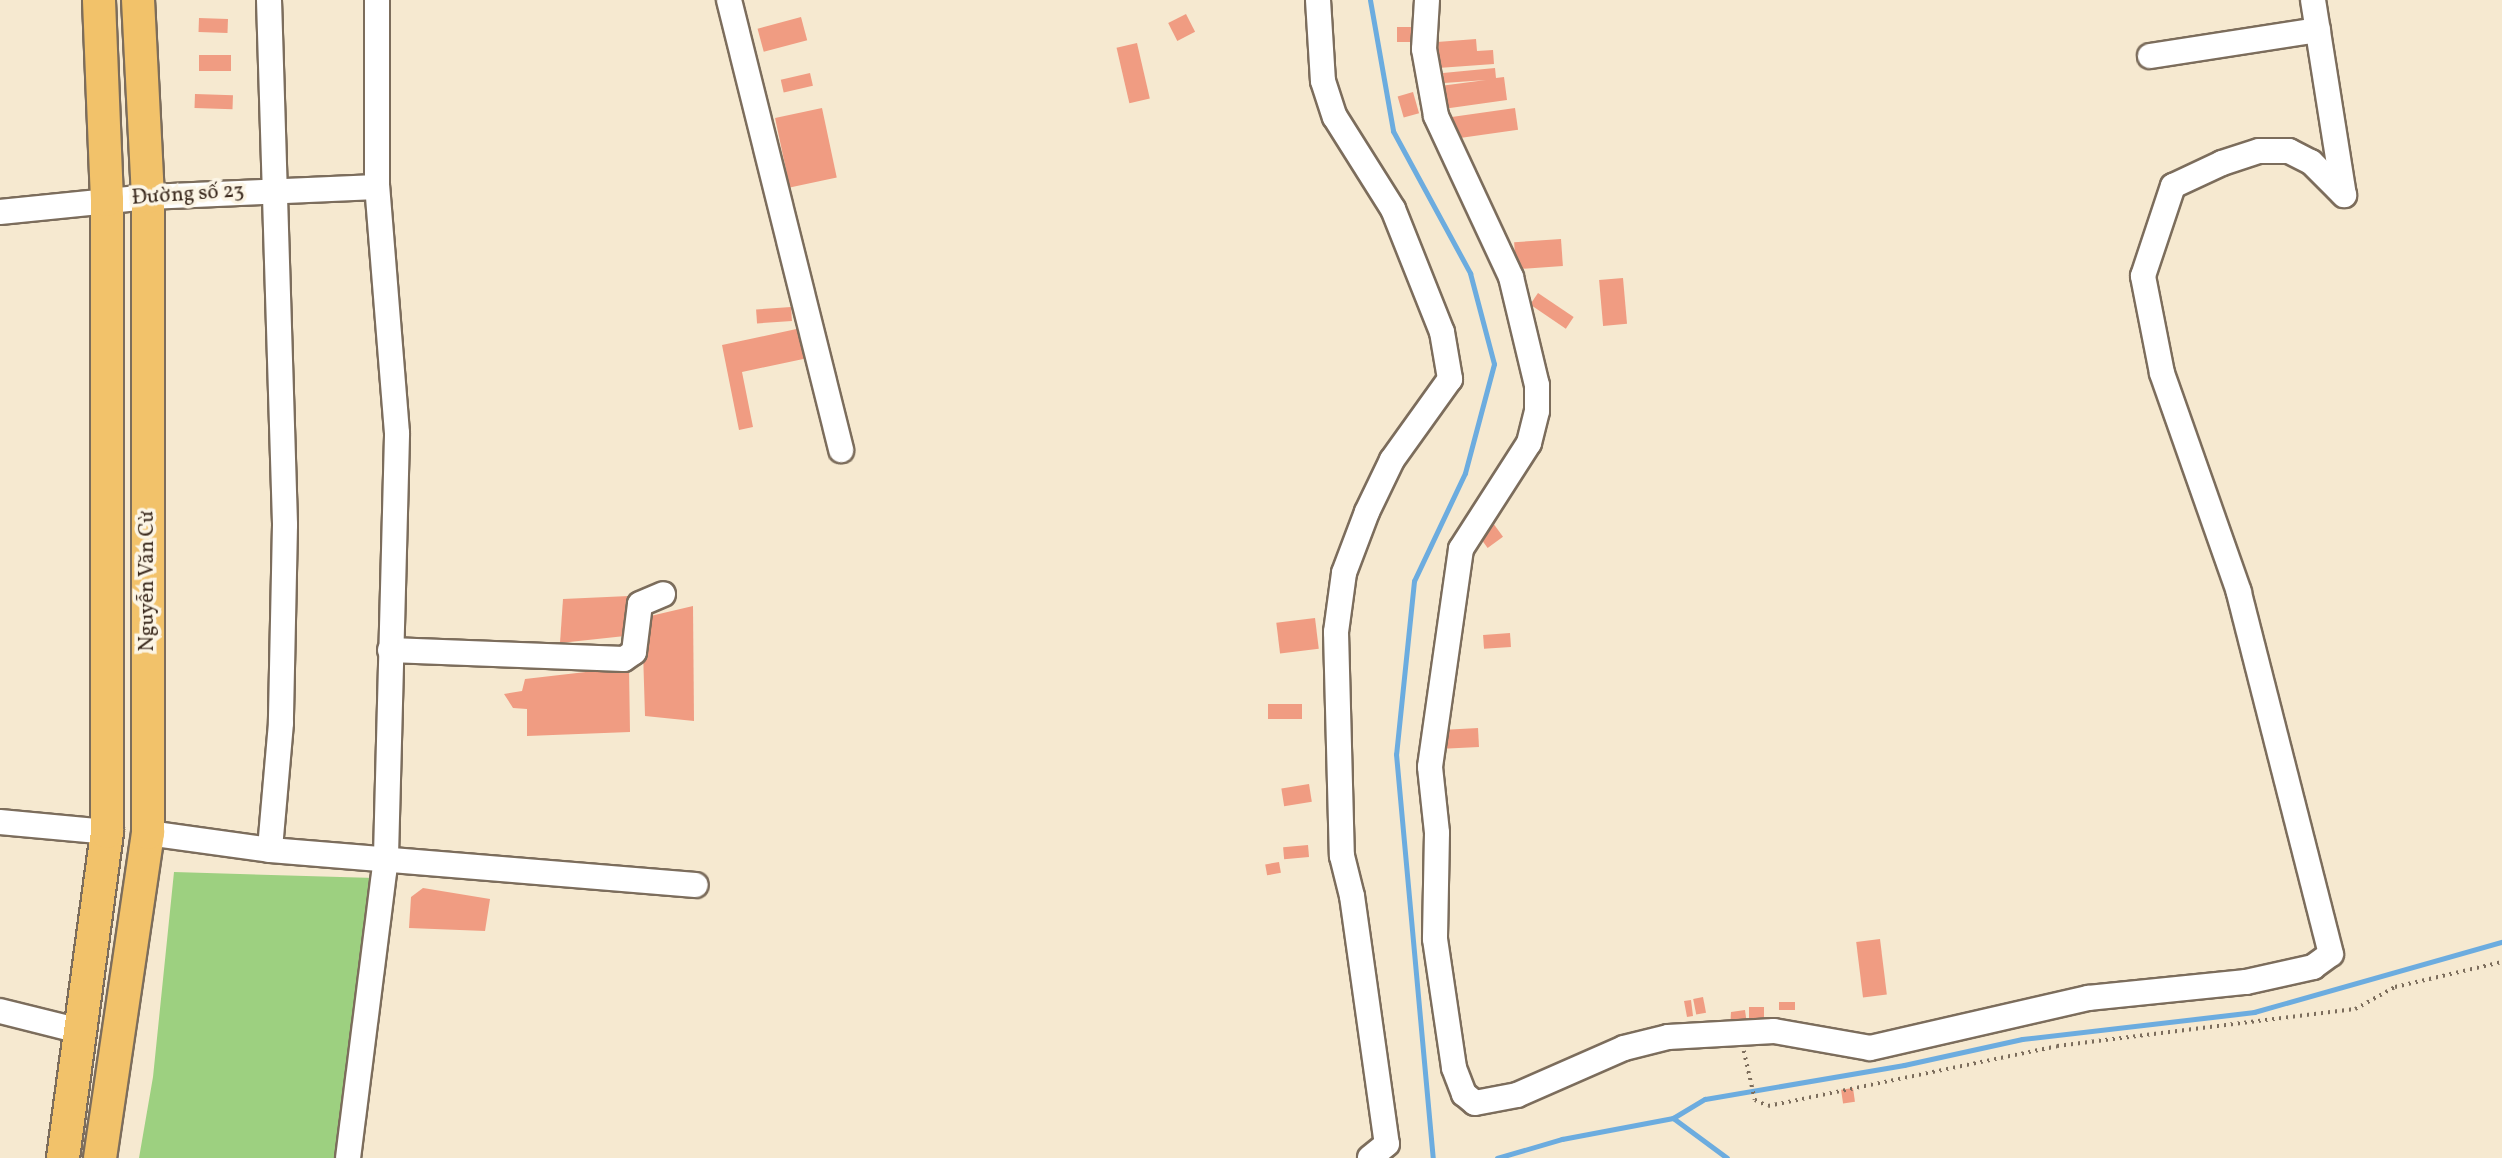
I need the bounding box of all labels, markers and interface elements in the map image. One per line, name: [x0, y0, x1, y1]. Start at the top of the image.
street label: Đường số 23: [131, 179, 245, 211]
street label: Nguyễn Văn Cừ: [135, 510, 161, 652]

